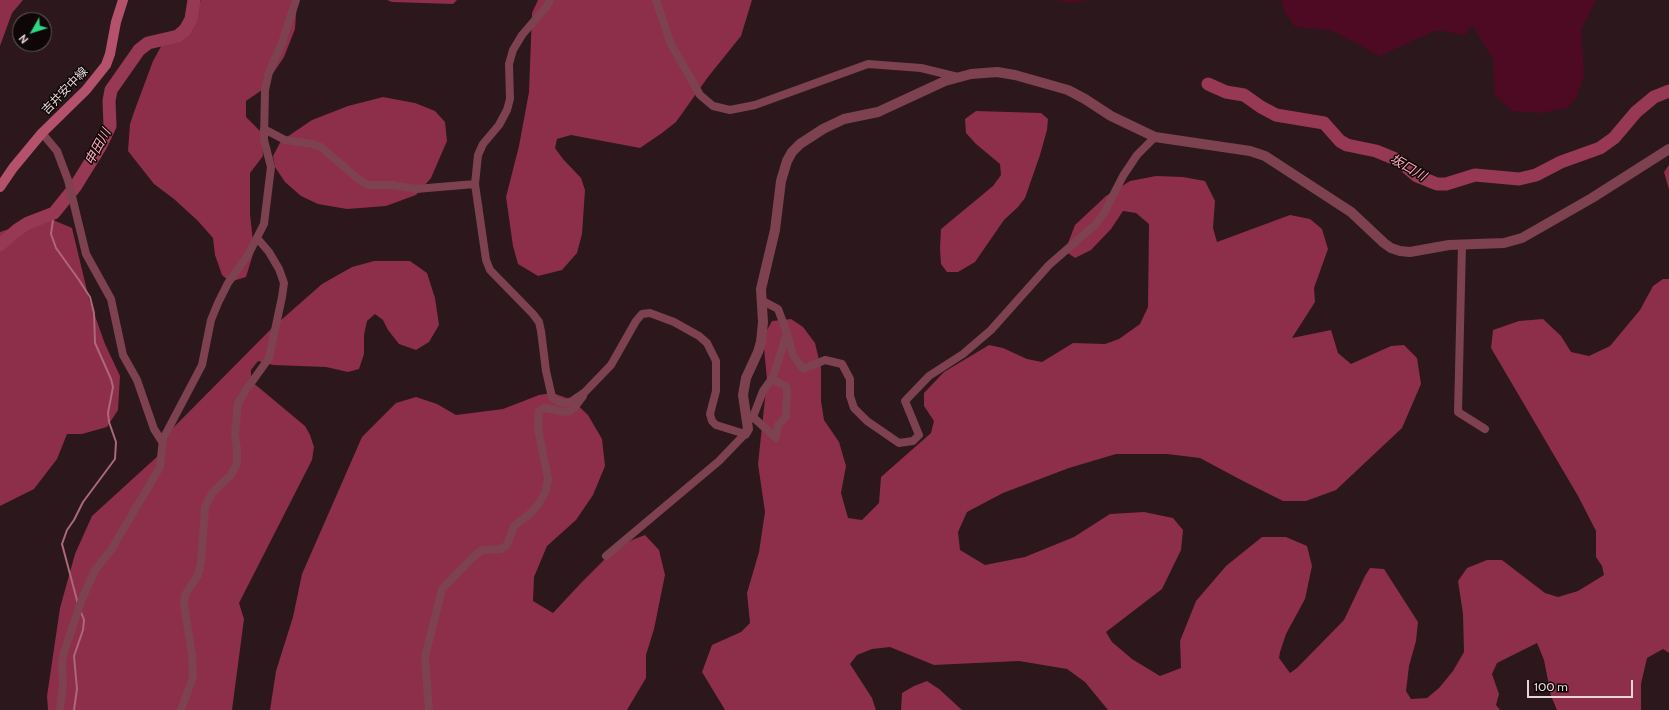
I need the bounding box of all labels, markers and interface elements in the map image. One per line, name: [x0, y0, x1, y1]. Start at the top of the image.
north arrow: [12, 12, 52, 52]
text: N: [16, 31, 31, 46]
street label: 吉井安中線: [39, 64, 91, 118]
water label: 申田川: [82, 126, 114, 168]
water label: 坂口川: [1387, 151, 1429, 185]
scale bar: [1529, 672, 1635, 698]
text: 100 m: [1534, 679, 1568, 694]

